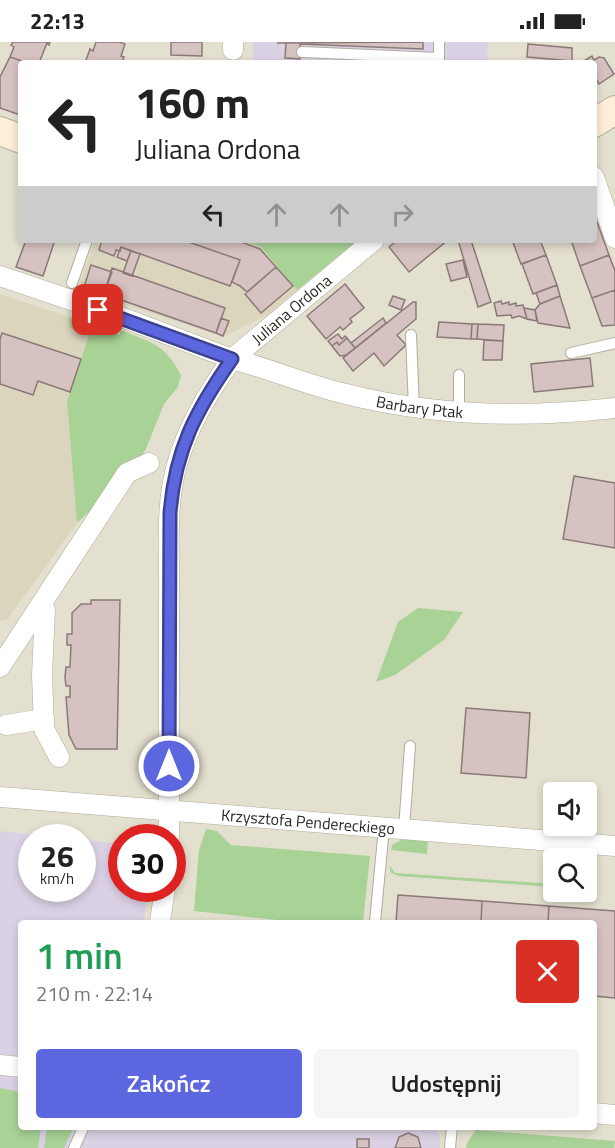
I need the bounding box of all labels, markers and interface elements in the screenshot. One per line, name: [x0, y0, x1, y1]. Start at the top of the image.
text: 22:13: [30, 4, 85, 38]
text: 160 m: [135, 70, 250, 134]
icon: left: [36, 84, 114, 162]
text: Juliana Ordona: [135, 128, 300, 169]
icon: left: [197, 198, 230, 231]
icon: ahead: [260, 198, 293, 231]
icon: ahead: [323, 198, 356, 231]
icon: right: [386, 198, 419, 231]
street label: Juliana Ordona: [246, 269, 337, 350]
pin: [72, 284, 123, 335]
icon: arrive: [81, 293, 114, 326]
street label: Barbary Ptak: [374, 389, 464, 424]
position arrow: [137, 734, 201, 798]
map controls: [543, 782, 597, 902]
button: sound: [543, 782, 597, 836]
street label: Krzysztofa Pendereckiego: [220, 803, 396, 840]
speed limit sign: 30: [108, 824, 186, 902]
text: 26: [40, 833, 74, 879]
button: search: [543, 848, 597, 902]
text: km/h: [40, 867, 74, 890]
text: 1 min: [36, 928, 123, 983]
button: close: [516, 940, 579, 1003]
text: 210 m · 22:14: [36, 978, 153, 1009]
button: Zakończ: [36, 1049, 302, 1118]
button: Udostępnij: [314, 1049, 579, 1118]

